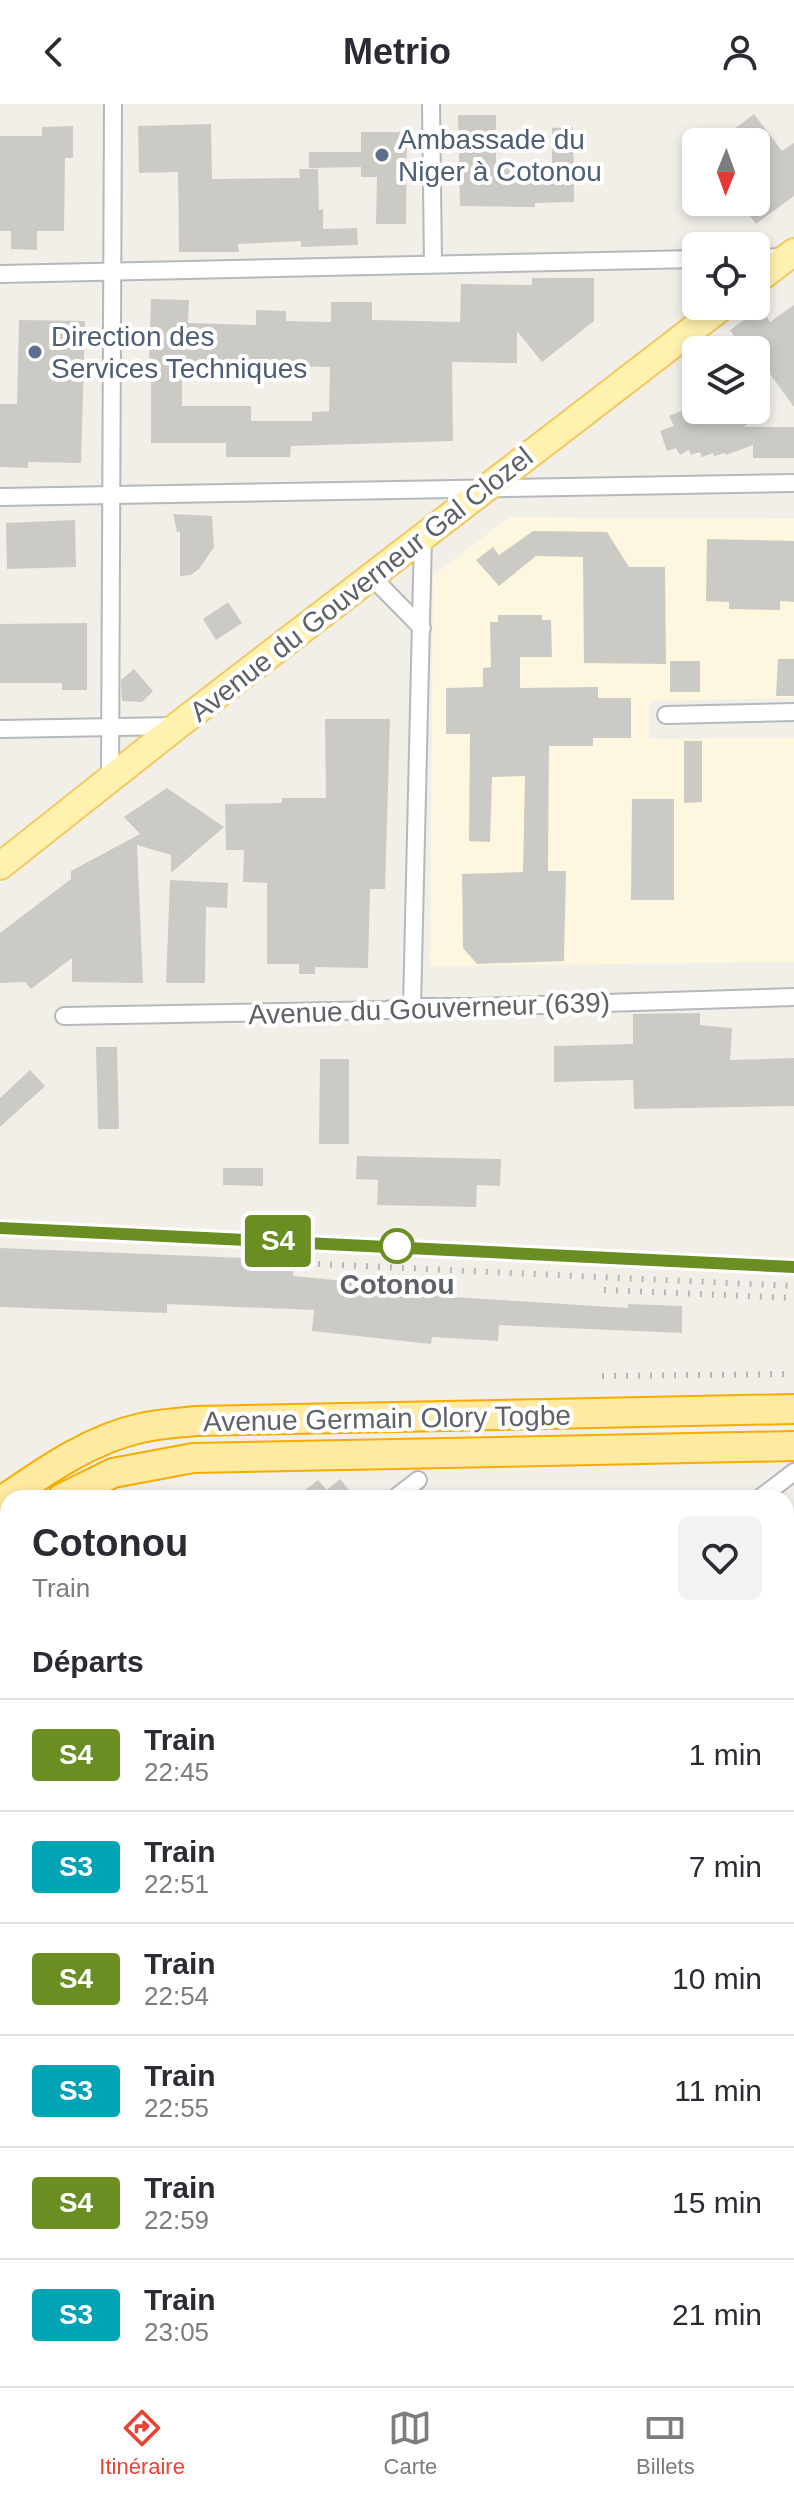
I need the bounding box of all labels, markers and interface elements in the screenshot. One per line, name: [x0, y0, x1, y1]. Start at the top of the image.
icon: back: [32, 30, 76, 74]
icon: person: [718, 30, 762, 74]
text: Metrio: [343, 31, 451, 72]
place label: Ambassade du Niger à Cotonou: [398, 124, 602, 187]
north arrow: [682, 128, 770, 216]
map controls: [682, 128, 770, 424]
marker: Ambassade du Niger à Cotonou: [373, 146, 391, 164]
button: locate: [682, 232, 770, 320]
place label: Direction des Services Techniques: [51, 321, 307, 384]
button: layers: [682, 336, 770, 424]
marker: Direction des Services Techniques: [26, 343, 44, 361]
street label: Avenue du Gouverneur Gal Clozel: [184, 441, 539, 728]
street label: Avenue du Gouverneur (639): [248, 987, 611, 1030]
line badge: S4: [242, 1215, 314, 1267]
text: S4: [261, 1225, 295, 1256]
marker: Cotonou: [380, 1229, 414, 1263]
place label: Cotonou: [339, 1269, 455, 1300]
street label: Avenue Germain Olory Togbe: [203, 1400, 571, 1437]
button: heart: [678, 1516, 762, 1600]
text: Cotonou: [32, 1522, 188, 1564]
text: Train: [32, 1573, 90, 1603]
text: Départs: [32, 1645, 144, 1678]
text: Train: [144, 1723, 216, 1756]
text: 1 min: [689, 1738, 762, 1771]
text: S4: [59, 1739, 93, 1770]
text: 22:45: [144, 1757, 209, 1787]
text: Train: [144, 1835, 216, 1868]
text: 7 min: [689, 1850, 762, 1883]
text: S3: [59, 1851, 93, 1882]
text: 22:51: [144, 1869, 209, 1899]
text: Train: [144, 1947, 216, 1980]
text: 10 min: [672, 1962, 762, 1995]
text: S4: [59, 1963, 93, 1994]
text: 22:54: [144, 1981, 209, 2011]
text: Train: [144, 2059, 216, 2092]
text: 11 min: [674, 2074, 762, 2107]
text: S3: [59, 2075, 93, 2106]
text: 22:55: [144, 2093, 209, 2123]
text: Train: [144, 2171, 216, 2204]
text: 15 min: [672, 2186, 762, 2219]
text: S4: [59, 2187, 93, 2218]
text: 22:59: [144, 2205, 209, 2235]
text: Train: [144, 2283, 216, 2316]
text: 21 min: [672, 2298, 762, 2331]
text: S3: [59, 2299, 93, 2330]
text: 23:05: [144, 2317, 209, 2347]
tab: Itinéraire: [99, 2406, 185, 2480]
tab: Carte: [384, 2406, 437, 2480]
tab: Billets: [636, 2406, 695, 2480]

